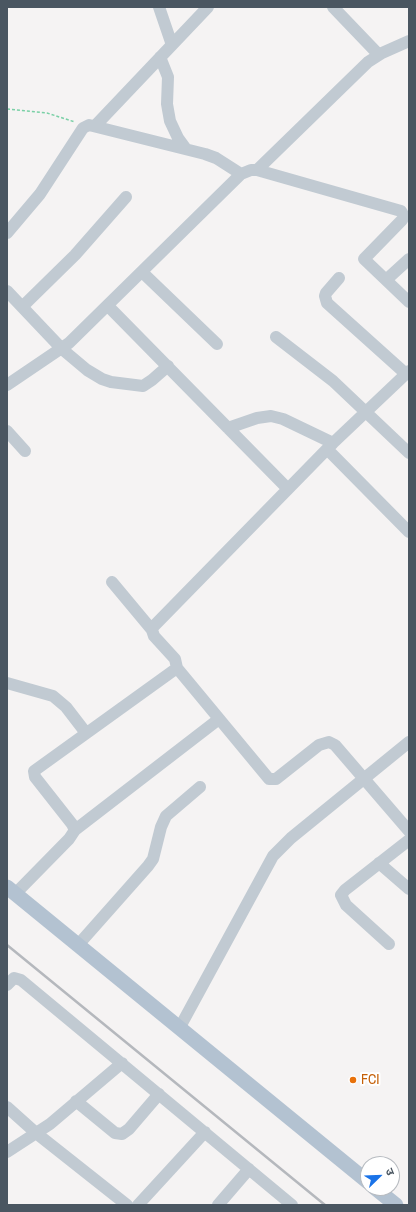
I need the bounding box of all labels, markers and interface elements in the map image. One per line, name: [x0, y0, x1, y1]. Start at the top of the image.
place label: FCI: [361, 1072, 379, 1088]
marker: FCI: [348, 1075, 358, 1085]
north arrow: [360, 1156, 400, 1196]
text: उ: [382, 1166, 398, 1177]

